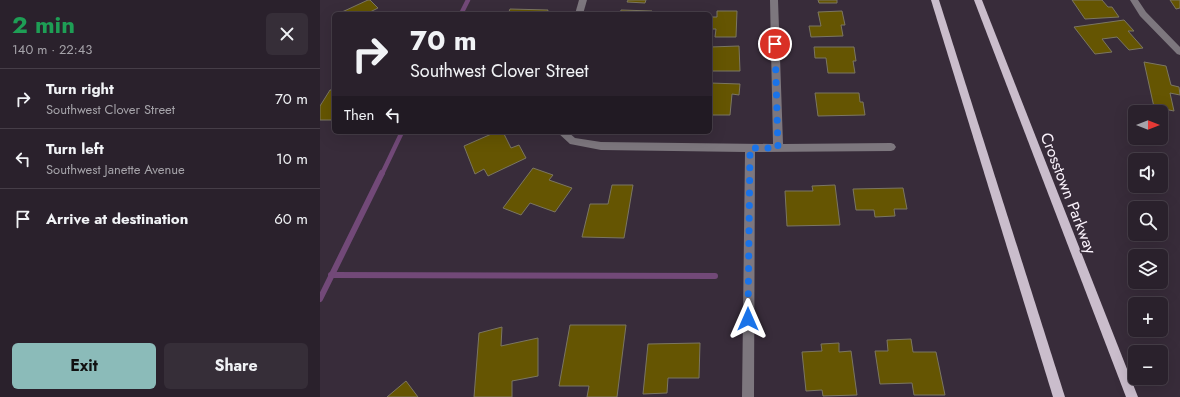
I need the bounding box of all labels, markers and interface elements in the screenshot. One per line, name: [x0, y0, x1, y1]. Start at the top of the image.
text: 2 min: [12, 7, 75, 42]
button: close: [266, 13, 308, 55]
text: 70 m: [410, 20, 477, 61]
pin: [758, 27, 792, 61]
icon: right: [344, 28, 396, 80]
icon: arrive: [764, 33, 786, 55]
text: 140 m · 22:43: [12, 40, 92, 59]
text: Southwest Clover Street: [410, 58, 589, 84]
text: Turn right: [46, 78, 114, 100]
icon: right: [12, 88, 34, 110]
text: 70 m: [275, 88, 308, 110]
text: Southwest Clover Street: [46, 100, 175, 119]
text: Then: [344, 104, 374, 126]
icon: left: [382, 104, 404, 126]
north arrow: [1128, 105, 1168, 145]
map controls: [1128, 105, 1168, 385]
street label: Crosstown Parkway: [1035, 129, 1103, 258]
text: Turn left: [46, 138, 104, 160]
icon: left: [12, 148, 34, 170]
text: 10 m: [276, 148, 308, 170]
button: sound: [1128, 153, 1168, 193]
text: Southwest Janette Avenue: [46, 160, 185, 179]
button: search: [1128, 201, 1168, 241]
icon: arrive: [12, 208, 34, 230]
text: Arrive at destination: [46, 208, 188, 230]
text: 60 m: [274, 208, 308, 230]
button: layers: [1128, 249, 1168, 289]
button: +: [1128, 297, 1168, 337]
position arrow: [727, 298, 769, 340]
button: Exit: [12, 343, 156, 389]
button: Share: [164, 343, 308, 389]
button: −: [1128, 345, 1168, 385]

